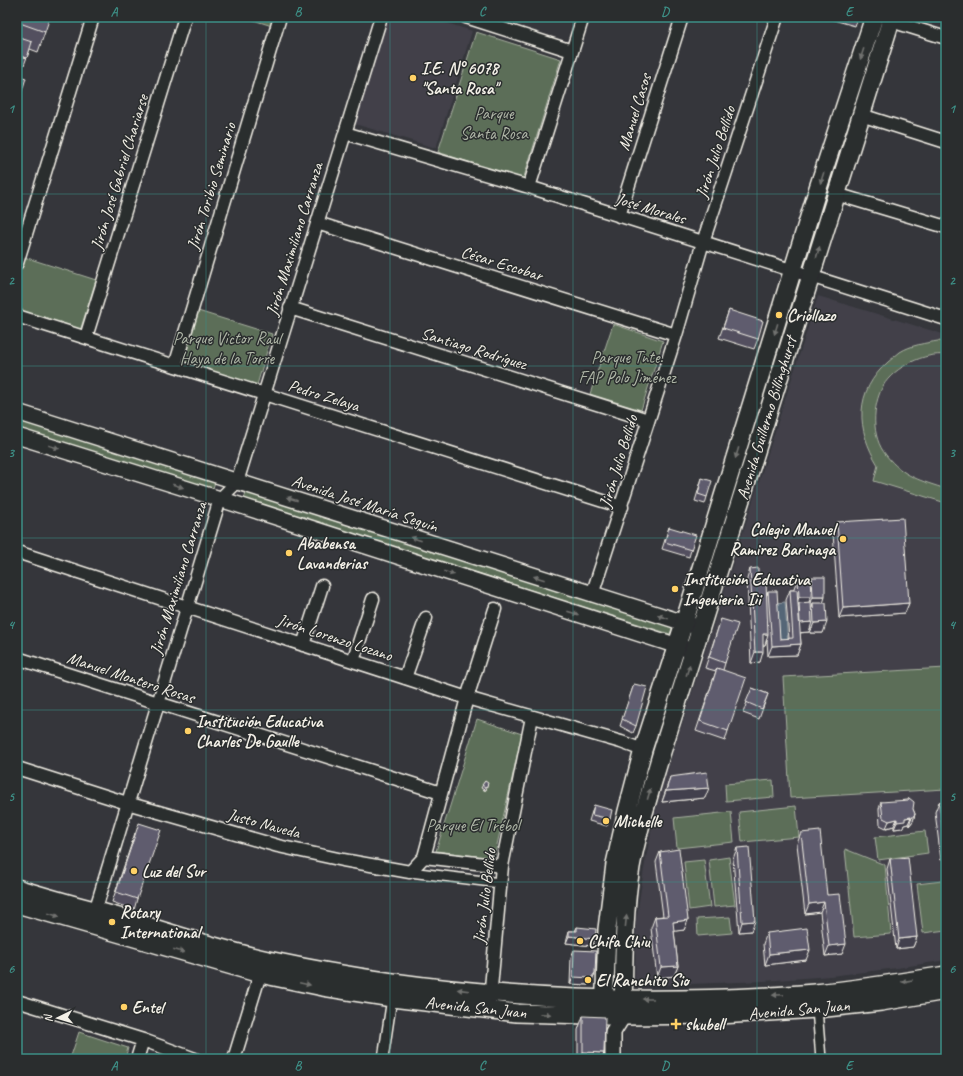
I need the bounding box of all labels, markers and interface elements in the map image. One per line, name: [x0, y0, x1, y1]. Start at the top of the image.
text: A: [111, 4, 119, 20]
text: B: [295, 4, 303, 20]
text: C: [479, 4, 487, 20]
text: D: [661, 4, 670, 20]
text: E: [846, 4, 855, 20]
one-way arrow: [859, 48, 865, 60]
place label: I.E. N° 6078 "Santa Rosa": [421, 58, 502, 99]
street label: Manuel Casos: [613, 69, 657, 153]
marker: I.E. N° 6078 "Santa Rosa": [408, 73, 418, 83]
street label: Jirón José Gabriel Chariarse: [86, 91, 153, 253]
text: 1: [8, 101, 16, 117]
text: 1: [949, 101, 957, 117]
park label: Parque Santa Rosa: [460, 103, 529, 144]
street label: Jirón Julio Bellido: [690, 103, 741, 202]
street label: Jirón Toribio Seminario: [182, 119, 241, 253]
street label: Jirón Maximiliano Carranza: [261, 158, 328, 319]
one-way arrow: [819, 172, 825, 184]
street label: José Morales: [612, 188, 690, 230]
street label: César Escobar: [458, 241, 547, 286]
one-way arrow: [815, 245, 821, 257]
text: 2: [8, 273, 15, 289]
text: 2: [949, 273, 956, 289]
place label: Criollazo: [787, 305, 837, 326]
marker: Criollazo: [774, 310, 784, 320]
street label: Santiago Rodríguez: [419, 322, 531, 375]
one-way arrow: [772, 323, 778, 335]
park label: Parque Victor Raul Haya de la Torre: [173, 328, 284, 369]
street label: Avenida Guillermo Billinghurst: [732, 332, 802, 502]
park label: Parque Tnte. FAP Polo Jiménez: [578, 347, 677, 388]
street label: Pedro Zelaya: [286, 375, 363, 417]
street label: Jirón Julio Bellido: [594, 411, 643, 511]
one-way arrow: [49, 444, 61, 450]
text: 3: [8, 445, 15, 461]
text: 3: [949, 445, 956, 461]
one-way arrow: [734, 447, 740, 459]
street label: Avenida José María Seguín: [289, 470, 442, 537]
one-way arrow: [173, 483, 185, 489]
one-way arrow: [285, 496, 297, 502]
street label: Jirón Maximiliano Carranza: [145, 497, 212, 658]
place label: Colegio Manuel Ramirez Barinaga: [729, 519, 839, 560]
place label: Ababensa Lavanderias: [297, 533, 369, 574]
marker: Colegio Manuel Ramirez Barinaga: [838, 534, 848, 544]
one-way arrow: [409, 536, 421, 542]
marker: Ababensa Lavanderias: [284, 548, 294, 558]
place label: Institución Educativa Ingenieria Iii: [683, 569, 811, 610]
one-way arrow: [443, 570, 455, 576]
one-way arrow: [533, 575, 545, 581]
marker: Institución Educativa Ingenieria Iii: [670, 584, 680, 594]
street label: Jirón Lorenzo Lozano: [274, 609, 396, 666]
one-way arrow: [567, 610, 579, 616]
one-way arrow: [657, 614, 669, 620]
text: 4: [8, 617, 16, 633]
text: 4: [949, 617, 957, 633]
street label: Manuel Montero Rosas: [64, 647, 199, 709]
one-way arrow: [685, 663, 691, 675]
place label: Institución Educativa Charles De Gaulle: [196, 711, 324, 752]
marker: Institución Educativa Charles De Gaulle: [183, 726, 193, 736]
one-way arrow: [646, 788, 652, 800]
text: 5: [8, 789, 15, 805]
text: 5: [949, 789, 956, 805]
street label: Justo Naveda: [224, 804, 303, 843]
place label: Michelle: [614, 811, 663, 832]
park label: Parque El Trébol: [426, 815, 523, 836]
marker: Michelle: [601, 816, 611, 826]
street label: Jirón Julio Bellido: [468, 846, 501, 946]
place label: Luz del Sur: [142, 861, 207, 882]
marker: Luz del Sur: [129, 866, 139, 876]
place label: Rotary International: [120, 902, 204, 943]
one-way arrow: [49, 912, 61, 918]
one-way arrow: [622, 915, 629, 927]
marker: Rotary International: [107, 917, 117, 927]
place label: Chifa Chiu: [588, 931, 651, 952]
marker: Chifa Chiu: [575, 936, 585, 946]
one-way arrow: [174, 948, 186, 954]
text: 6: [8, 961, 15, 977]
text: 6: [949, 961, 956, 977]
place label: El Ranchito Sio: [596, 970, 691, 991]
marker: El Ranchito Sio: [583, 975, 593, 985]
one-way arrow: [901, 978, 914, 984]
one-way arrow: [299, 981, 311, 987]
one-way arrow: [457, 986, 469, 993]
street label: Avenida San Juan: [424, 992, 528, 1023]
one-way arrow: [772, 992, 784, 999]
street label: Avenida San Juan: [748, 995, 851, 1024]
one-way arrow: [641, 996, 654, 1002]
place label: Entel: [132, 997, 166, 1018]
north arrow: [38, 998, 78, 1038]
marker: Entel: [119, 1002, 129, 1012]
one-way arrow: [539, 1011, 552, 1017]
text: N: [41, 1013, 55, 1023]
place label: shubell: [685, 1014, 727, 1035]
marker: shubell: [670, 1018, 682, 1030]
text: A: [111, 1058, 119, 1074]
text: B: [295, 1058, 303, 1074]
text: C: [479, 1058, 487, 1074]
text: D: [661, 1058, 670, 1074]
text: E: [846, 1058, 855, 1074]

